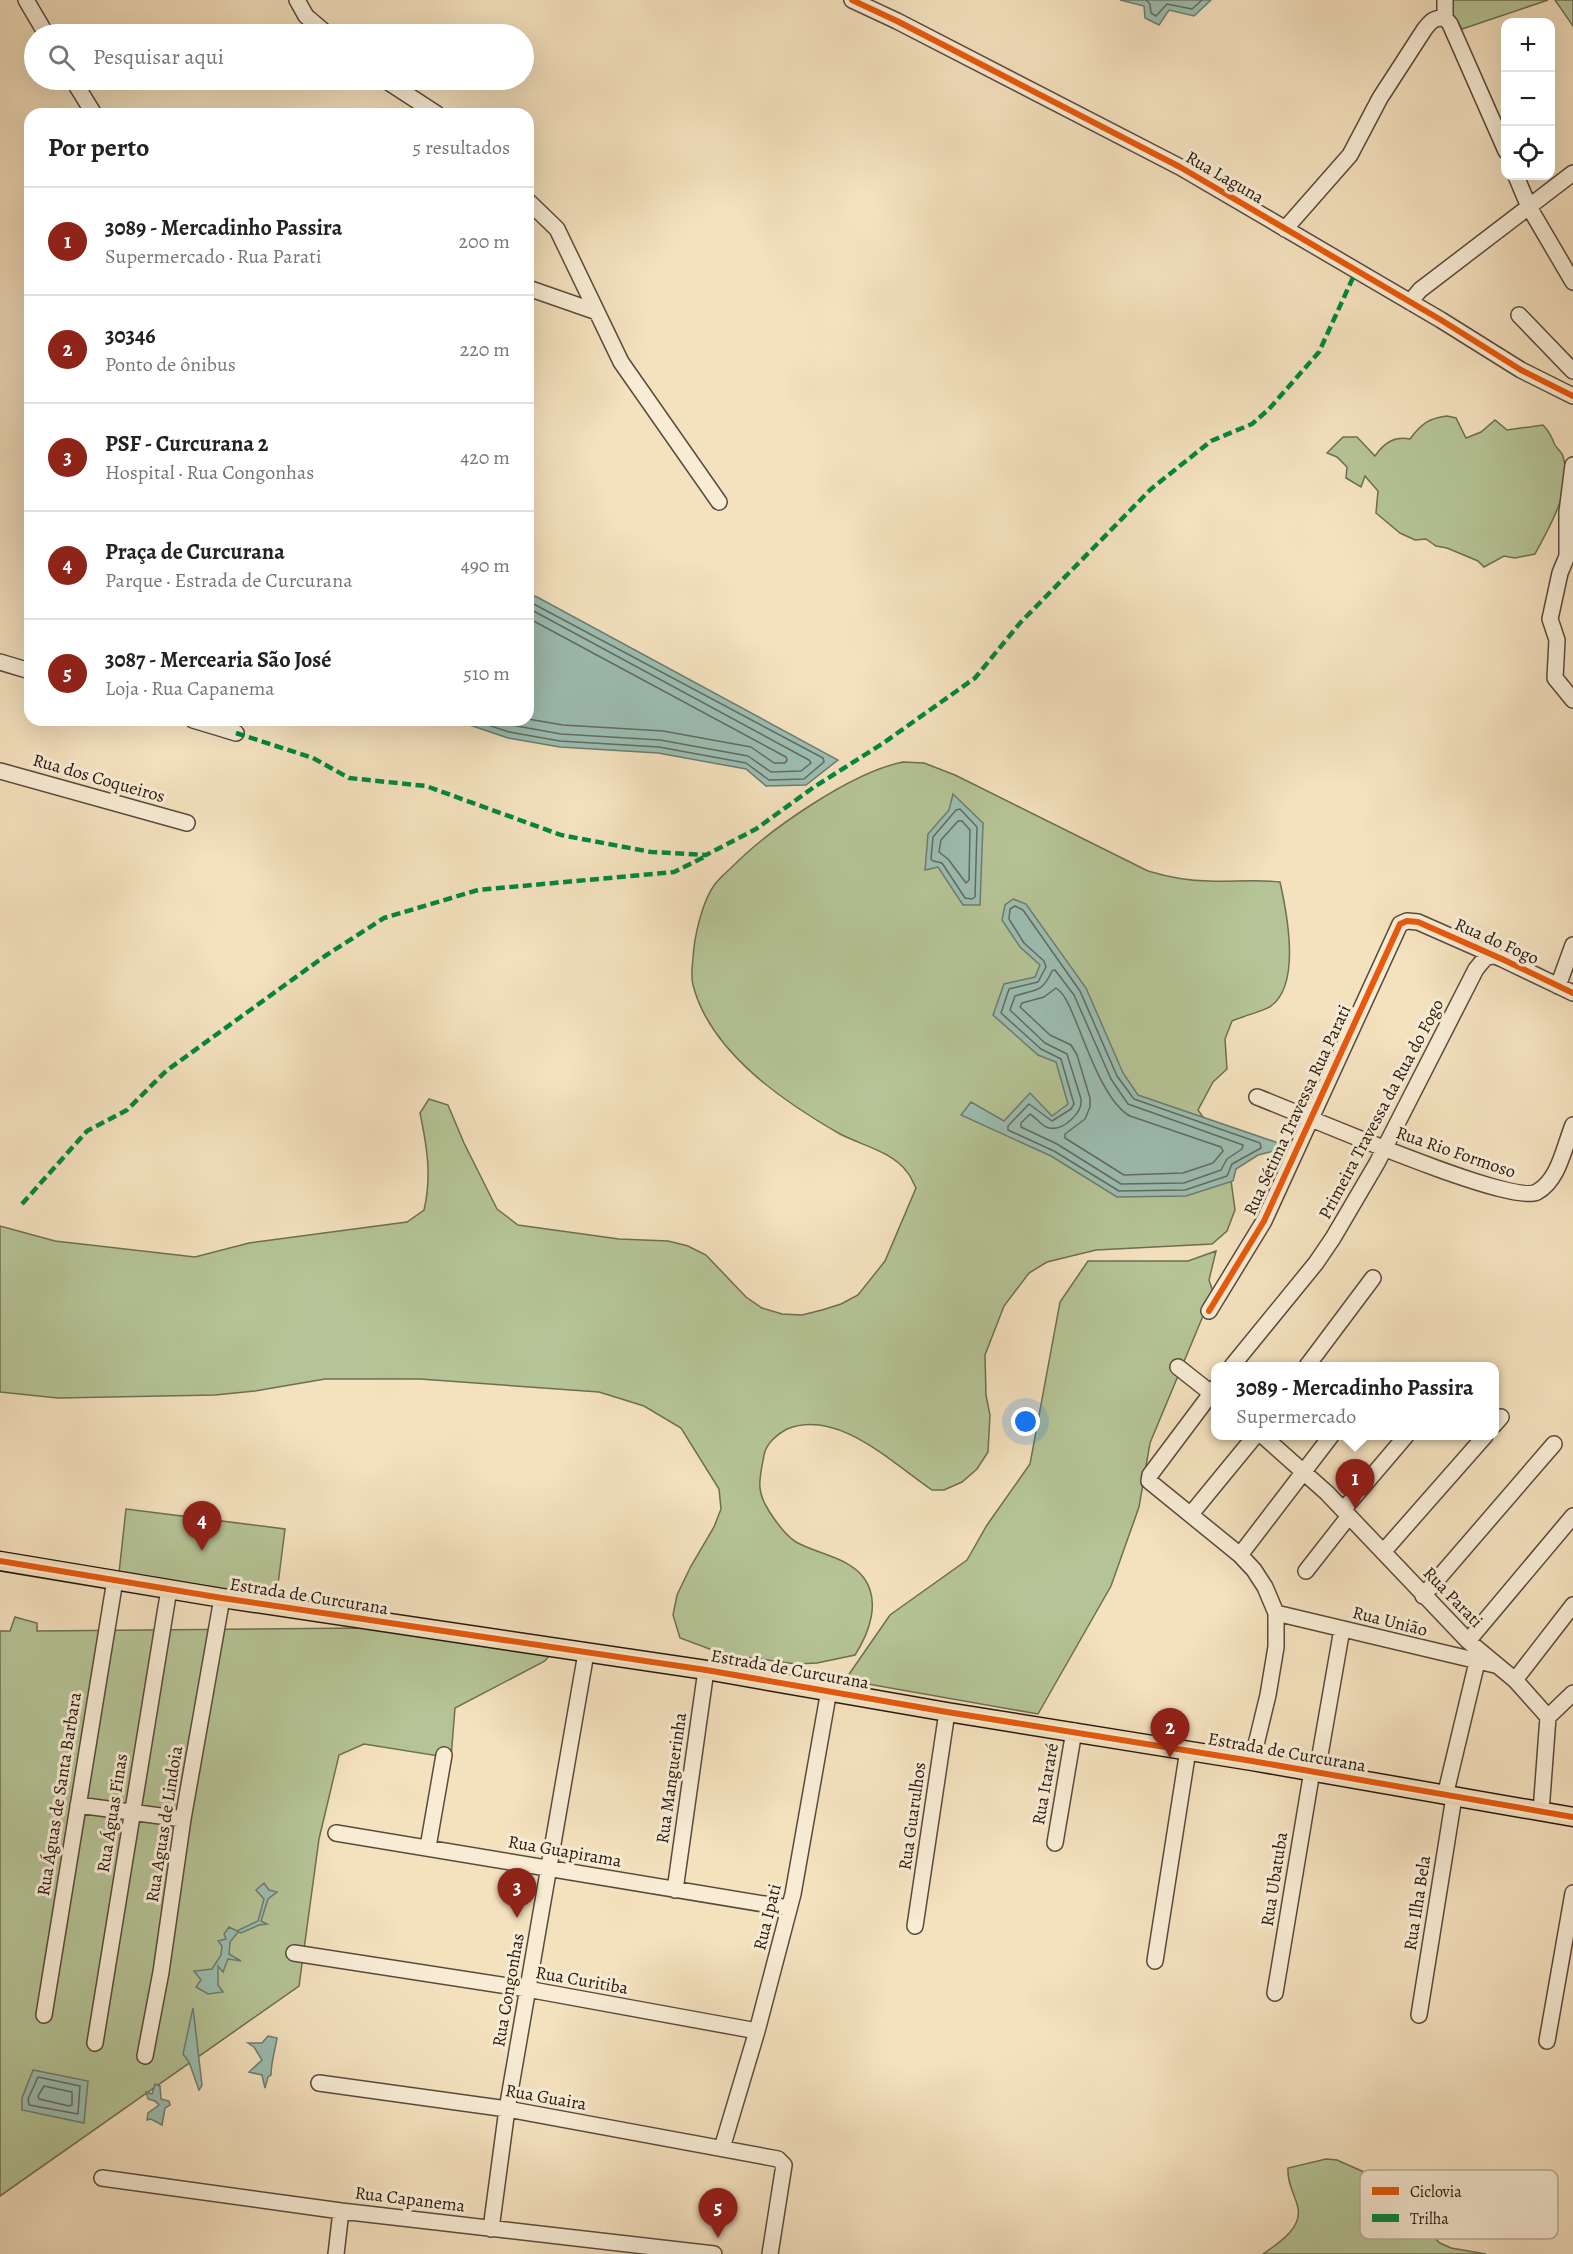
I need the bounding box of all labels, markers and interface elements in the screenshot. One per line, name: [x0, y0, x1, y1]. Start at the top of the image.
map controls: [1501, 18, 1555, 180]
button: +: [1501, 18, 1555, 72]
search box: [24, 24, 534, 90]
icon: search: [45, 41, 78, 74]
text: Pesquisar aqui: [93, 42, 224, 72]
button: −: [1501, 72, 1555, 126]
button: locate: [1501, 126, 1555, 180]
text: Por perto: [48, 130, 149, 165]
text: 5 resultados: [413, 134, 510, 161]
street label: Rua Laguna: [1181, 145, 1269, 209]
text: 3089 - Mercadinho Passira: [105, 213, 342, 243]
text: 1: [64, 228, 71, 255]
text: 200 m: [459, 228, 510, 255]
text: Supermercado · Rua Parati: [105, 243, 322, 270]
text: 30346: [105, 321, 156, 351]
text: 2: [63, 336, 72, 363]
text: 220 m: [460, 336, 510, 363]
text: Ponto de ônibus: [105, 351, 236, 378]
text: PSF - Curcurana 2: [105, 429, 268, 459]
text: 3: [63, 444, 72, 471]
text: 420 m: [460, 444, 510, 471]
text: Hospital · Rua Congonhas: [105, 459, 314, 486]
text: Praça de Curcurana: [105, 537, 285, 567]
text: 4: [63, 552, 72, 579]
text: 490 m: [461, 552, 510, 579]
text: Parque · Estrada de Curcurana: [105, 567, 352, 594]
text: 3087 - Mercearia São José: [105, 645, 331, 675]
text: 5: [63, 660, 72, 687]
text: 510 m: [463, 660, 510, 687]
text: Loja · Rua Capanema: [105, 675, 275, 702]
street label: Rua dos Coqueiros: [30, 748, 168, 808]
street label: Rua do Fogo: [1451, 912, 1543, 970]
street label: Primeira Travessa da Rua do Fogo: [1313, 995, 1449, 1223]
street label: Rua Sétima Travessa Rua Parati: [1238, 1001, 1356, 1219]
street label: Rua Rio Formoso: [1393, 1120, 1519, 1184]
popup: [1211, 1362, 1499, 1440]
text: 3089 - Mercadinho Passira: [1236, 1373, 1474, 1403]
text: Supermercado: [1236, 1403, 1356, 1430]
your location: [1011, 1407, 1040, 1436]
pin: 1: [1336, 1460, 1374, 1509]
pin: 4: [182, 1502, 222, 1551]
street label: Rua Parati: [1418, 1561, 1488, 1633]
street label: Estrada de Curcurana: [228, 1572, 391, 1620]
street label: Rua União: [1350, 1600, 1430, 1642]
street label: Estrada de Curcurana: [709, 1643, 872, 1695]
street label: Rua Águas de Santa Barbara: [31, 1690, 87, 1898]
pin: 2: [1150, 1708, 1190, 1758]
street label: Rua Manguerinha: [650, 1710, 692, 1845]
street label: Estrada de Curcurana: [1206, 1726, 1369, 1778]
street label: Rua Itararé: [1026, 1741, 1064, 1827]
street label: Rua Aguas de Lindoia: [140, 1743, 188, 1904]
street label: Rua Águas Finas: [91, 1752, 133, 1874]
street label: Rua Guarulhos: [893, 1760, 931, 1872]
street label: Rua Guapirama: [506, 1829, 624, 1873]
street label: Rua Ubatuba: [1255, 1830, 1293, 1928]
street label: Rua Ilha Bela: [1398, 1853, 1436, 1952]
pin: 3: [498, 1868, 536, 1918]
street label: Rua Ipati: [747, 1881, 787, 1953]
street label: Rua Congonhas: [486, 1931, 530, 2049]
street label: Rua Curitiba: [534, 1960, 631, 2000]
street label: Rua Guaira: [503, 2078, 589, 2116]
legend: [1360, 2170, 1558, 2239]
street label: Rua Capanema: [353, 2180, 467, 2218]
text: Ciclovia: [1410, 2181, 1462, 2203]
pin: 5: [698, 2188, 738, 2238]
text: Trilha: [1410, 2208, 1449, 2230]

